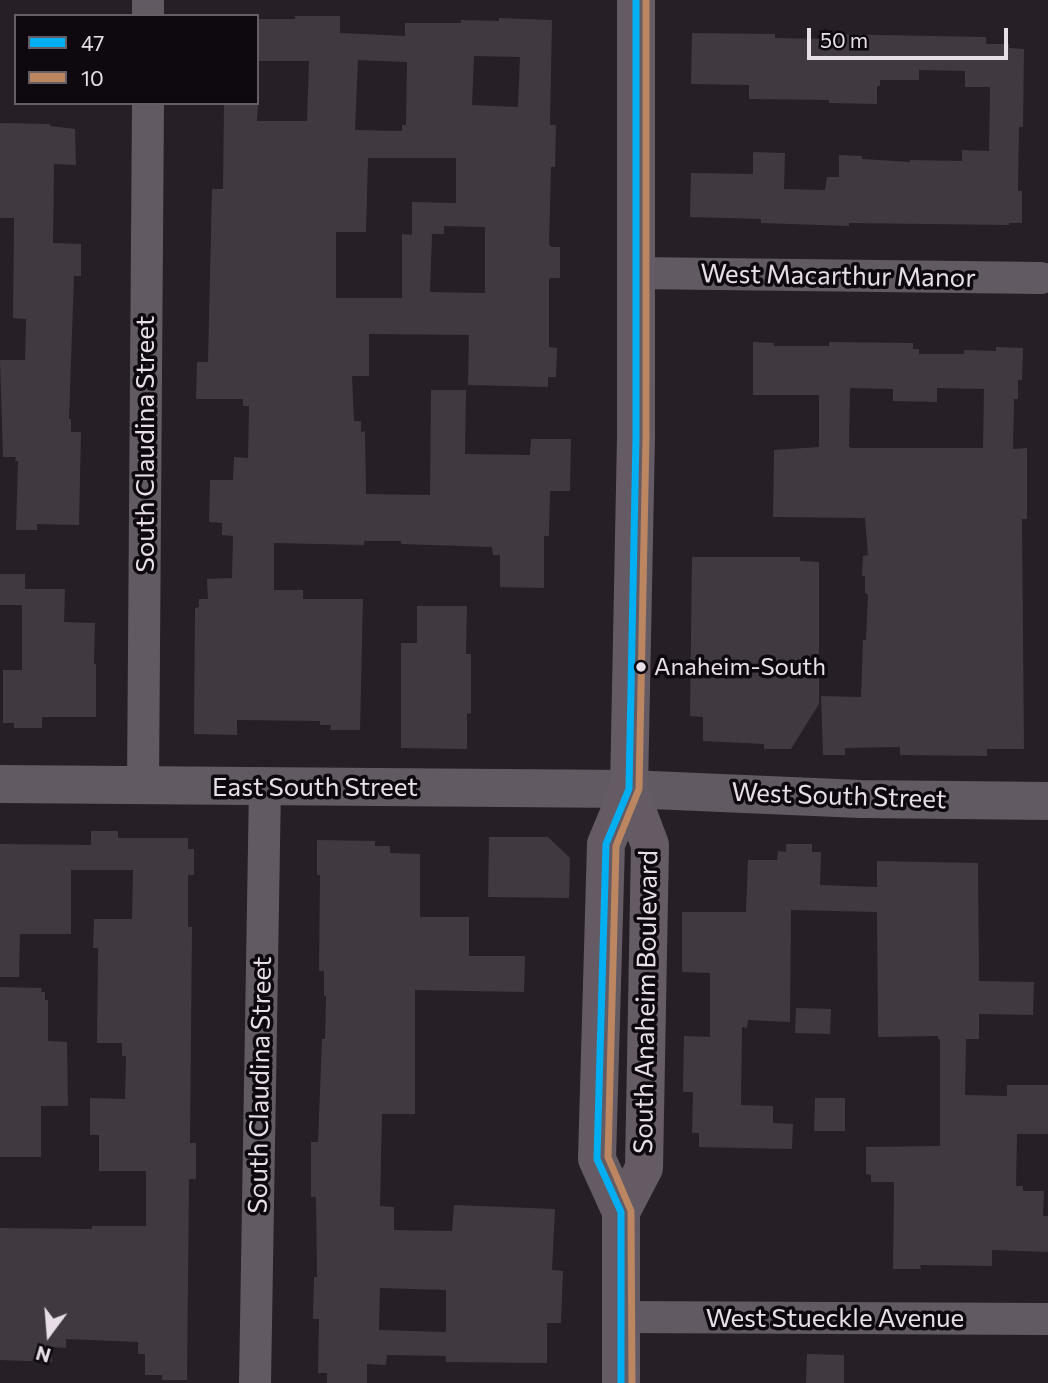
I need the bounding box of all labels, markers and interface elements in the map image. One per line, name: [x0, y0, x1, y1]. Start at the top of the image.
legend: [14, 14, 259, 105]
scale bar: [810, 14, 1011, 58]
text: 50 m: [820, 27, 868, 52]
text: 47: [81, 30, 104, 55]
text: 10: [81, 65, 104, 90]
street label: West Macarthur Manor: [700, 258, 976, 294]
street label: South Claudina Street: [129, 315, 161, 573]
place label: Anaheim-South: [654, 653, 826, 681]
marker: Anaheim-South: [634, 660, 648, 674]
street label: East South Street: [212, 771, 418, 803]
street label: West South Street: [731, 777, 947, 815]
street label: South Anaheim Boulevard: [628, 850, 664, 1154]
street label: South Claudina Street: [242, 956, 278, 1214]
north arrow: [14, 1299, 84, 1369]
street label: West Stueckle Avenue: [706, 1302, 964, 1334]
text: N: [33, 1342, 53, 1368]

